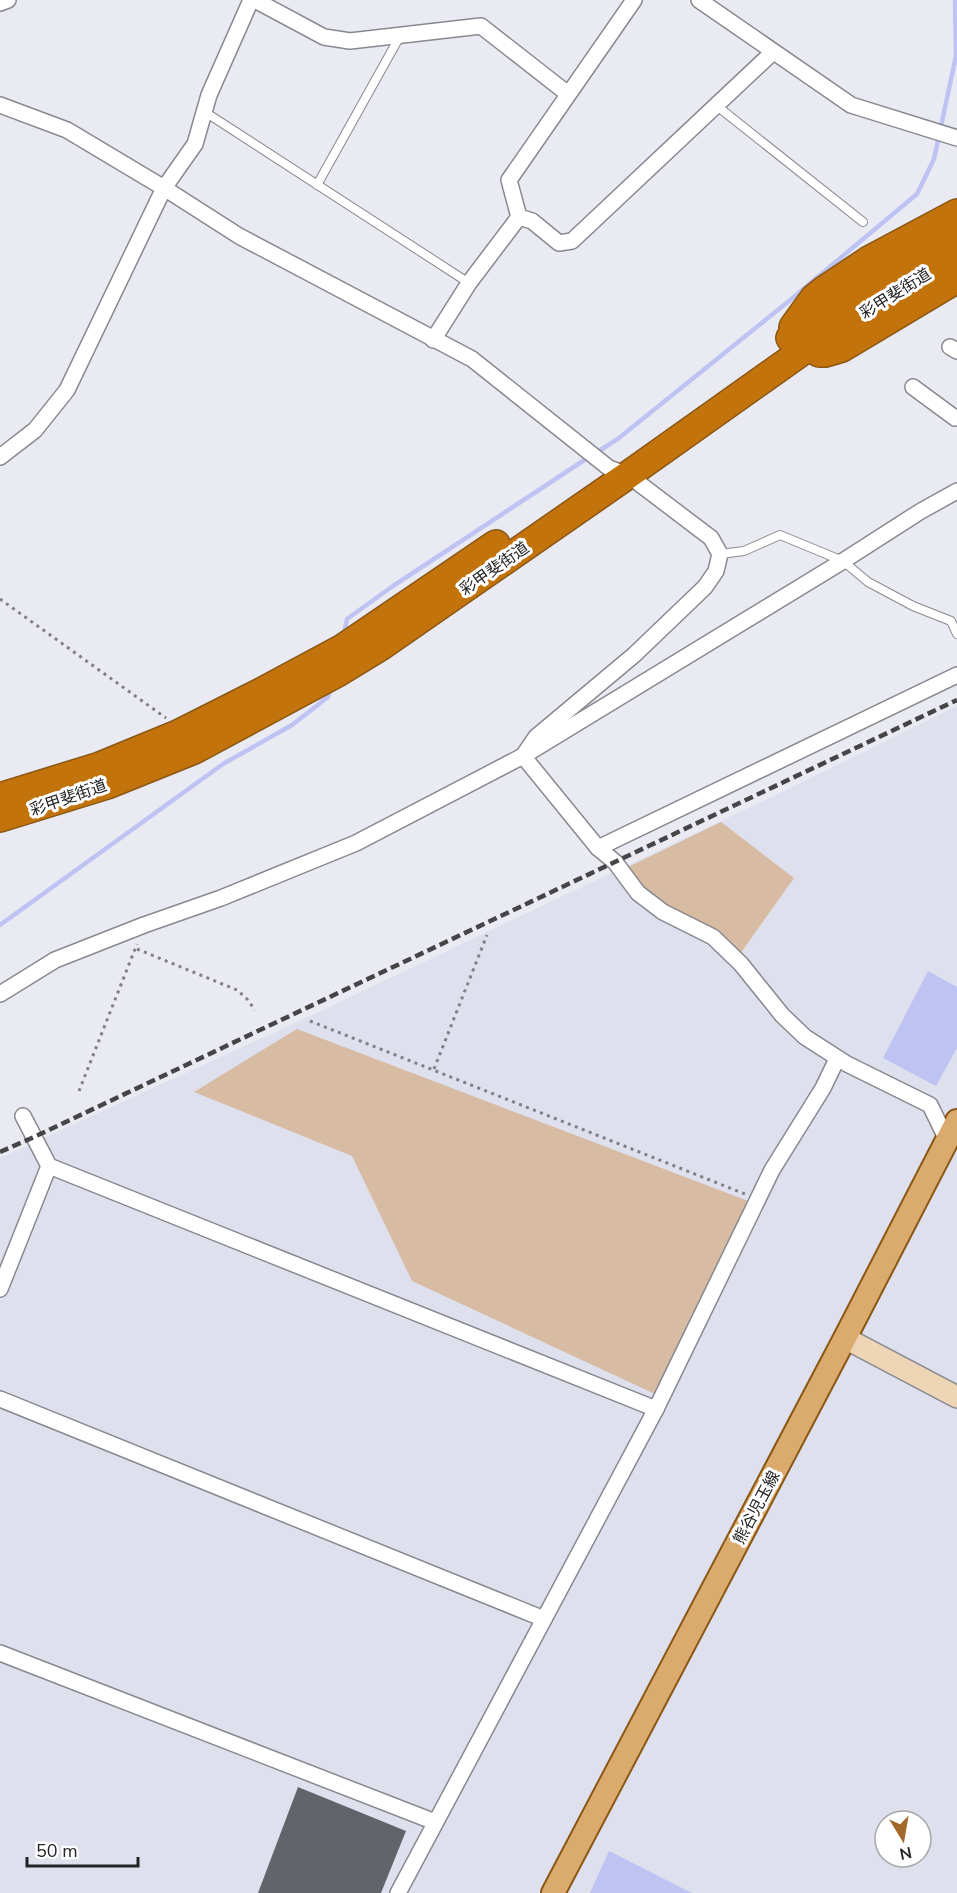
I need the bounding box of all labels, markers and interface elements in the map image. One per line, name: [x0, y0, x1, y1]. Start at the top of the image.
street label: 彩甲斐街道: [856, 263, 935, 324]
street label: 彩甲斐街道: [455, 537, 534, 601]
street label: 彩甲斐街道: [27, 775, 110, 821]
street label: 熊谷児玉線: [728, 1467, 785, 1548]
north arrow: [873, 1809, 933, 1869]
scale bar: [27, 1830, 138, 1868]
text: 50 m: [36, 1839, 78, 1863]
text: N: [898, 1841, 914, 1865]

